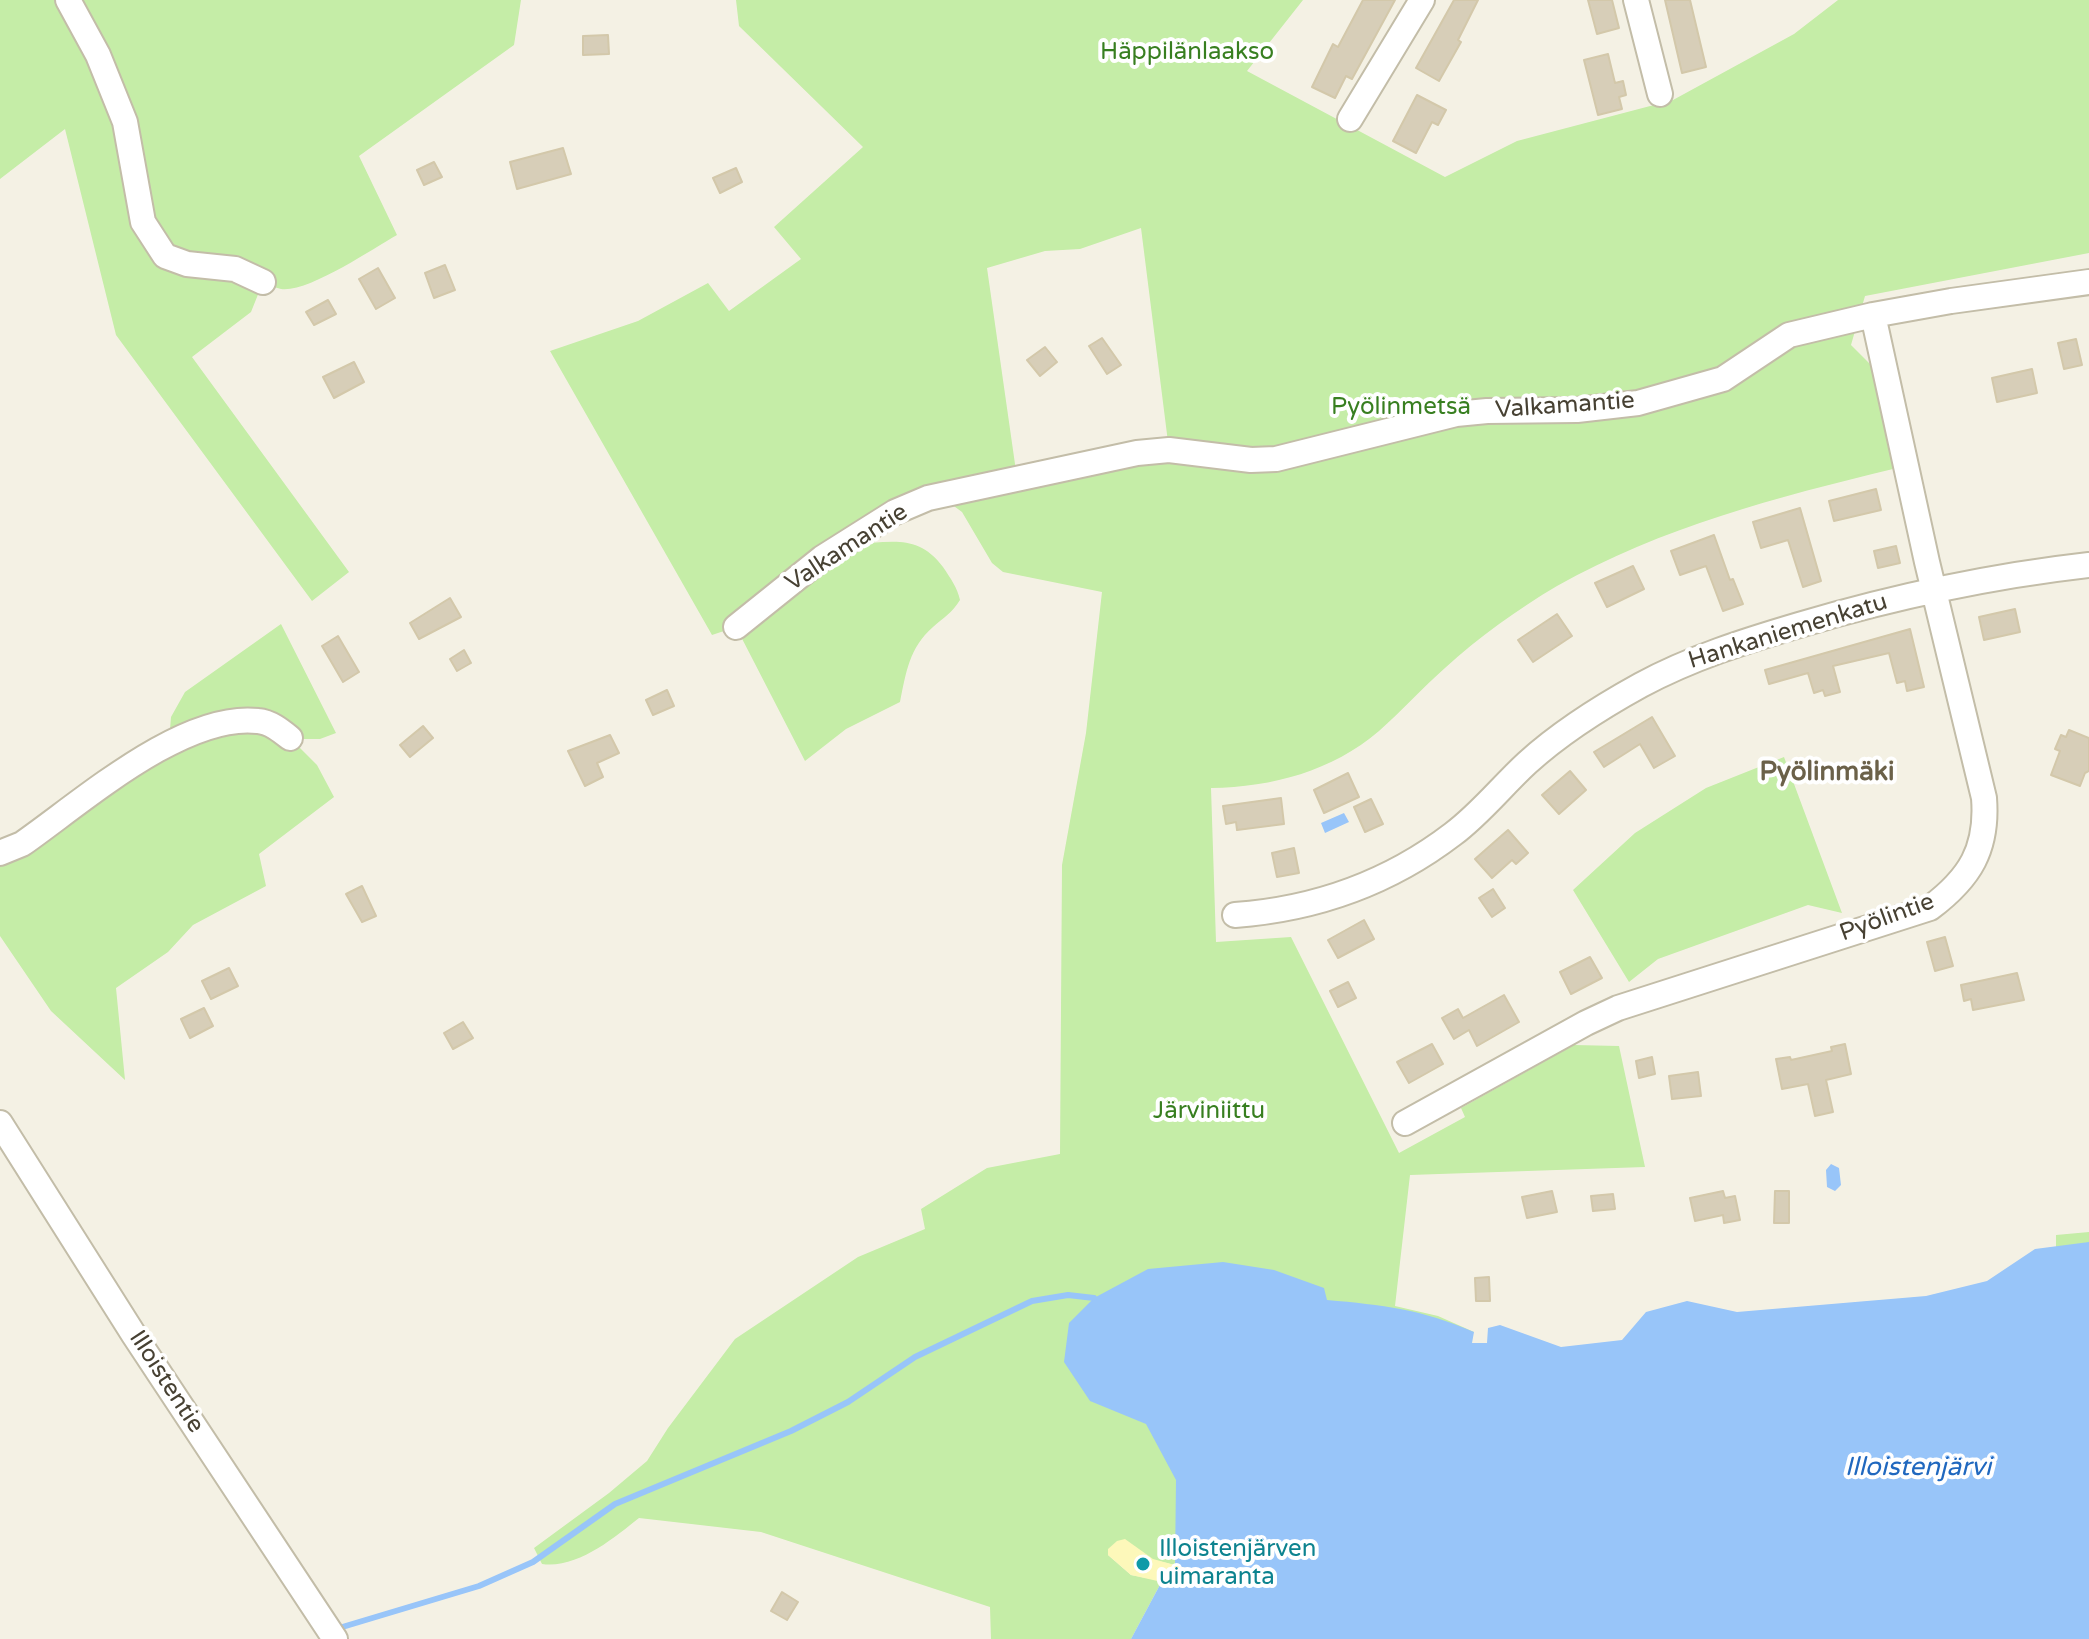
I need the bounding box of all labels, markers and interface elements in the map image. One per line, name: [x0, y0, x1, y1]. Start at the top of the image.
park label: Häppilänlaakso: [1100, 39, 1274, 67]
street label: Valkamantie: [1494, 387, 1636, 425]
park label: Pyölinmetsä: [1331, 394, 1471, 422]
street label: Valkamantie: [781, 498, 913, 598]
street label: Hankaniemenkatu: [1685, 588, 1891, 676]
district label: Pyölinmäki: [1760, 757, 1894, 789]
street label: Pyölintie: [1836, 888, 1938, 948]
park label: Järviniittu: [1153, 1098, 1265, 1126]
street label: Illoistentie: [122, 1325, 210, 1439]
water label: Illoistenjärvi: [1845, 1452, 1991, 1484]
place label: Illoistenjärven uimaranta: [1159, 1536, 1316, 1592]
marker: Illoistenjärven uimaranta: [1134, 1555, 1152, 1573]

